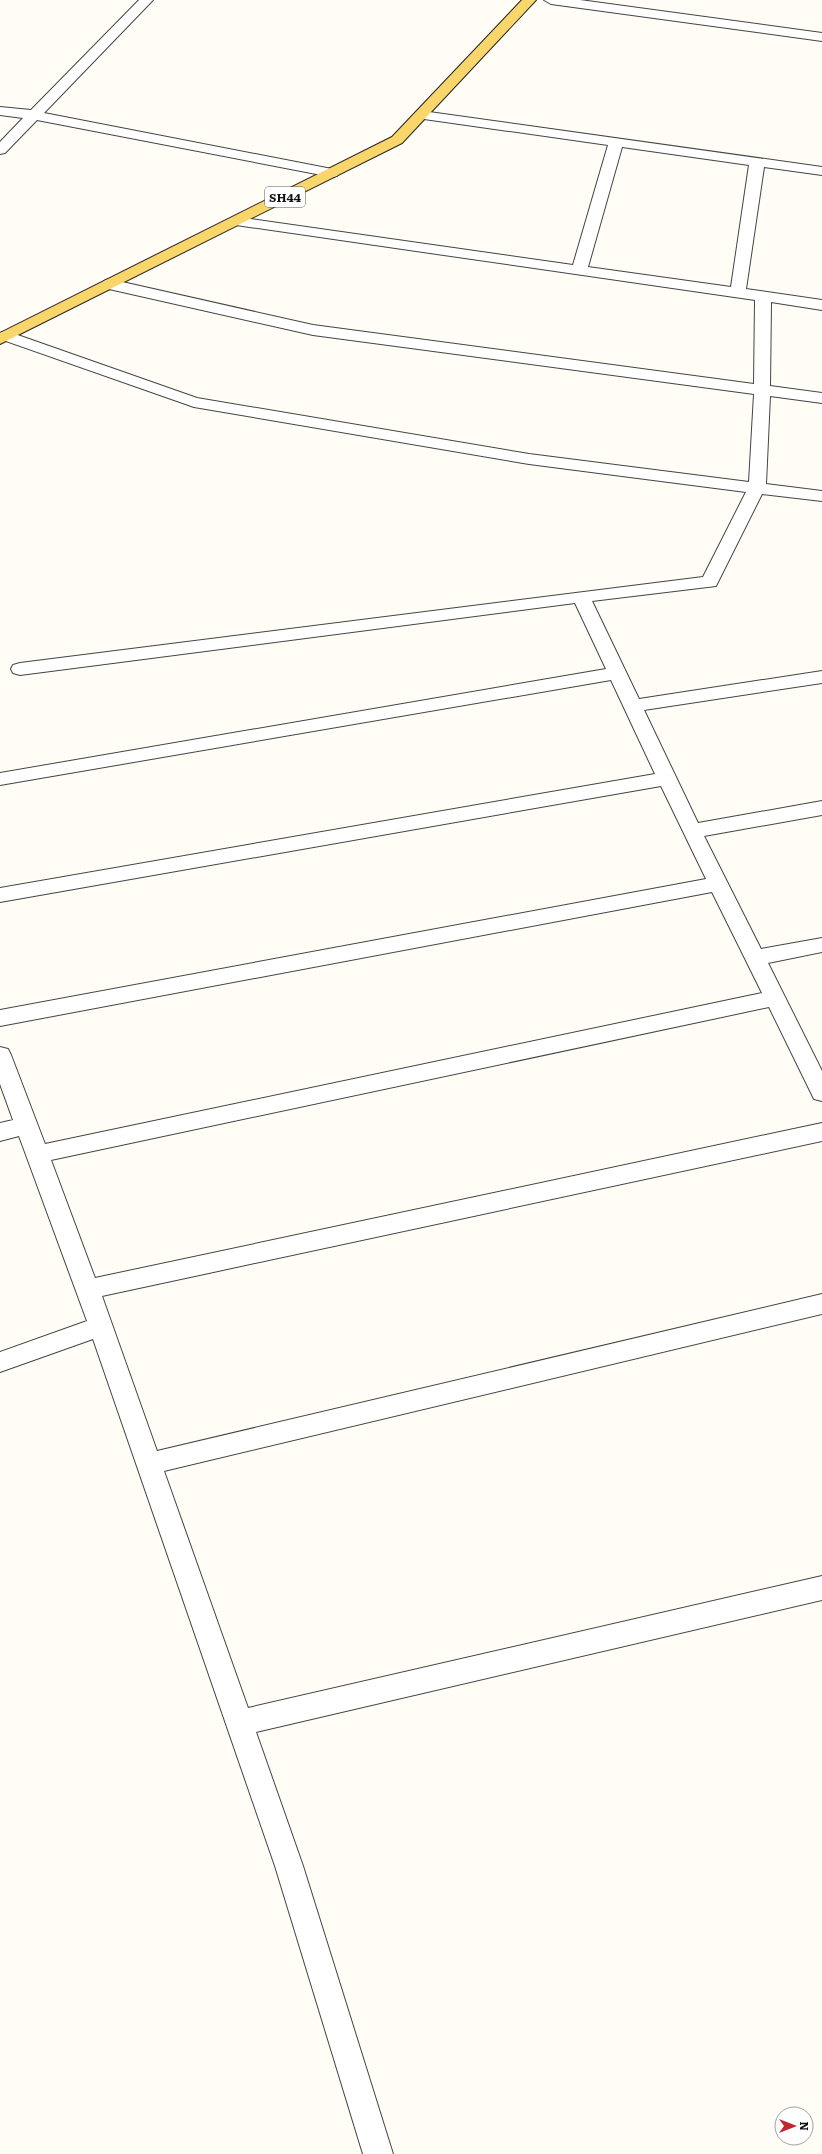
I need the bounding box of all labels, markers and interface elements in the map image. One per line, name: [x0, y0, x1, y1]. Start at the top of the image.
road number: SH44: [265, 187, 305, 207]
north arrow: [774, 2106, 814, 2146]
text: N: [797, 2121, 813, 2131]

